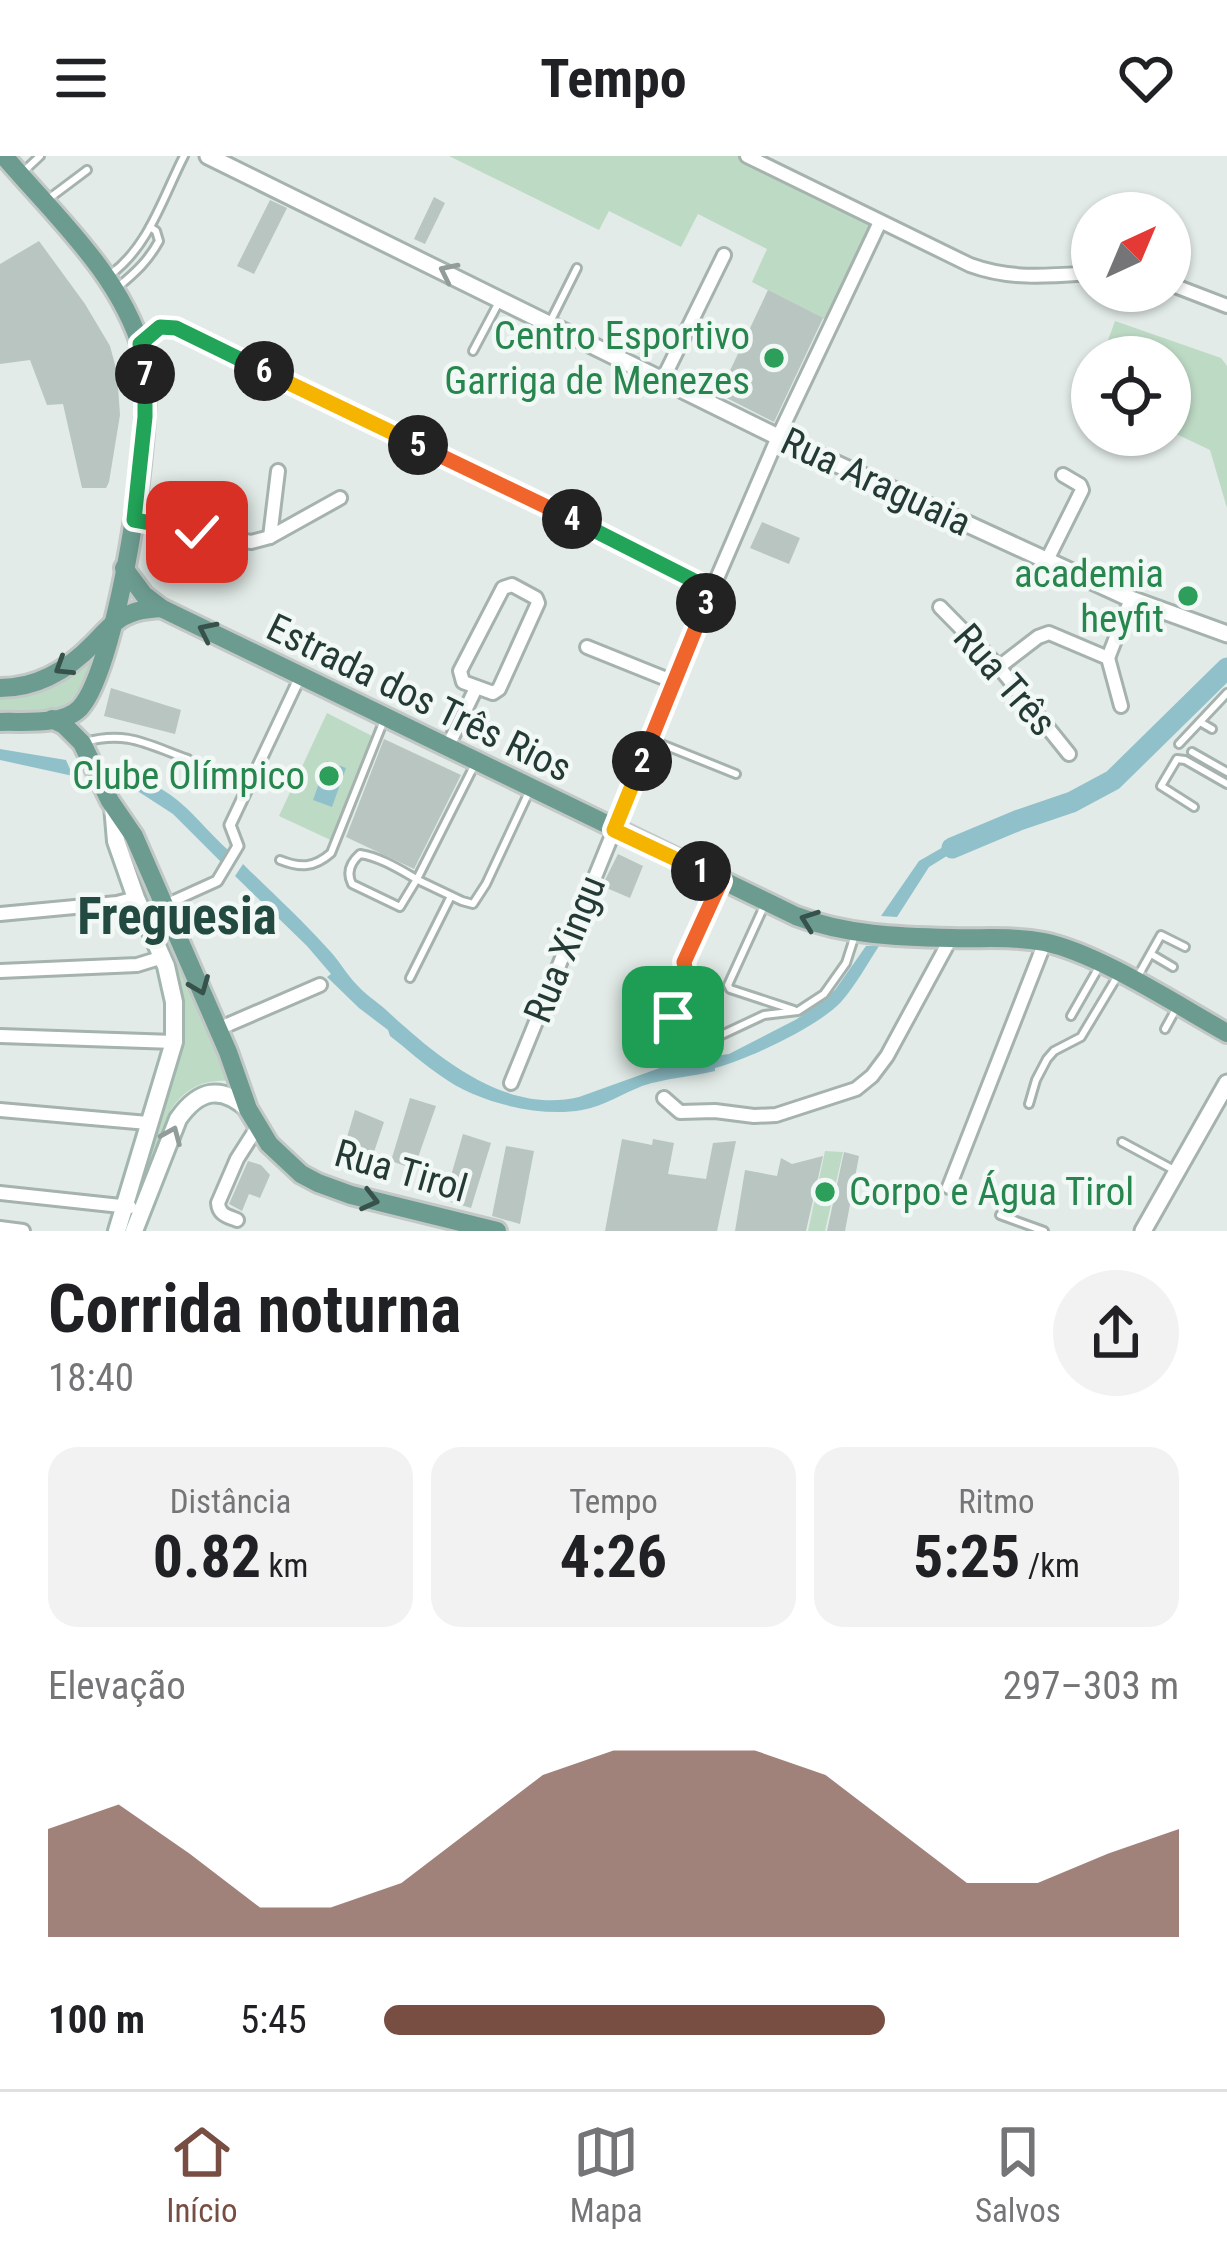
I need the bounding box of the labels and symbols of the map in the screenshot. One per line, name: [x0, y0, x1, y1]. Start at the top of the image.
north arrow: [1071, 192, 1191, 312]
one-way arrow: [439, 263, 460, 286]
place label: Centro Esportivo Garriga de Menezes: [444, 313, 750, 404]
pin: 6: [234, 341, 294, 401]
pin: 7: [115, 344, 175, 404]
marker: Centro Esportivo Garriga de Menezes: [761, 345, 787, 371]
pin: 5: [388, 415, 448, 475]
street label: Rua Araguaia: [774, 418, 978, 546]
pin: [146, 481, 248, 583]
pin: 4: [542, 489, 602, 549]
place label: academia heyfit: [1014, 551, 1164, 642]
pin: 3: [676, 573, 736, 633]
marker: academia heyfit: [1175, 583, 1201, 609]
street label: Estrada dos Três Rios: [259, 604, 579, 792]
street label: Rua Três: [944, 615, 1066, 745]
one-way arrow: [198, 621, 219, 645]
one-way arrow: [55, 652, 77, 674]
pin: 2: [612, 731, 672, 791]
place label: Clube Olímpico: [72, 753, 305, 799]
marker: Clube Olímpico: [316, 763, 342, 789]
pin: 1: [671, 841, 731, 901]
street label: Rua Xingu: [515, 869, 615, 1029]
district label: Freguesia: [77, 887, 277, 946]
one-way arrow: [800, 910, 821, 934]
pin: [622, 966, 724, 1068]
one-way arrow: [186, 975, 210, 996]
one-way arrow: [157, 1126, 181, 1147]
street label: Rua Tirol: [329, 1130, 473, 1212]
place label: Corpo e Água Tirol: [849, 1169, 1134, 1215]
marker: Corpo e Água Tirol: [812, 1179, 838, 1205]
one-way arrow: [359, 1186, 380, 1211]

